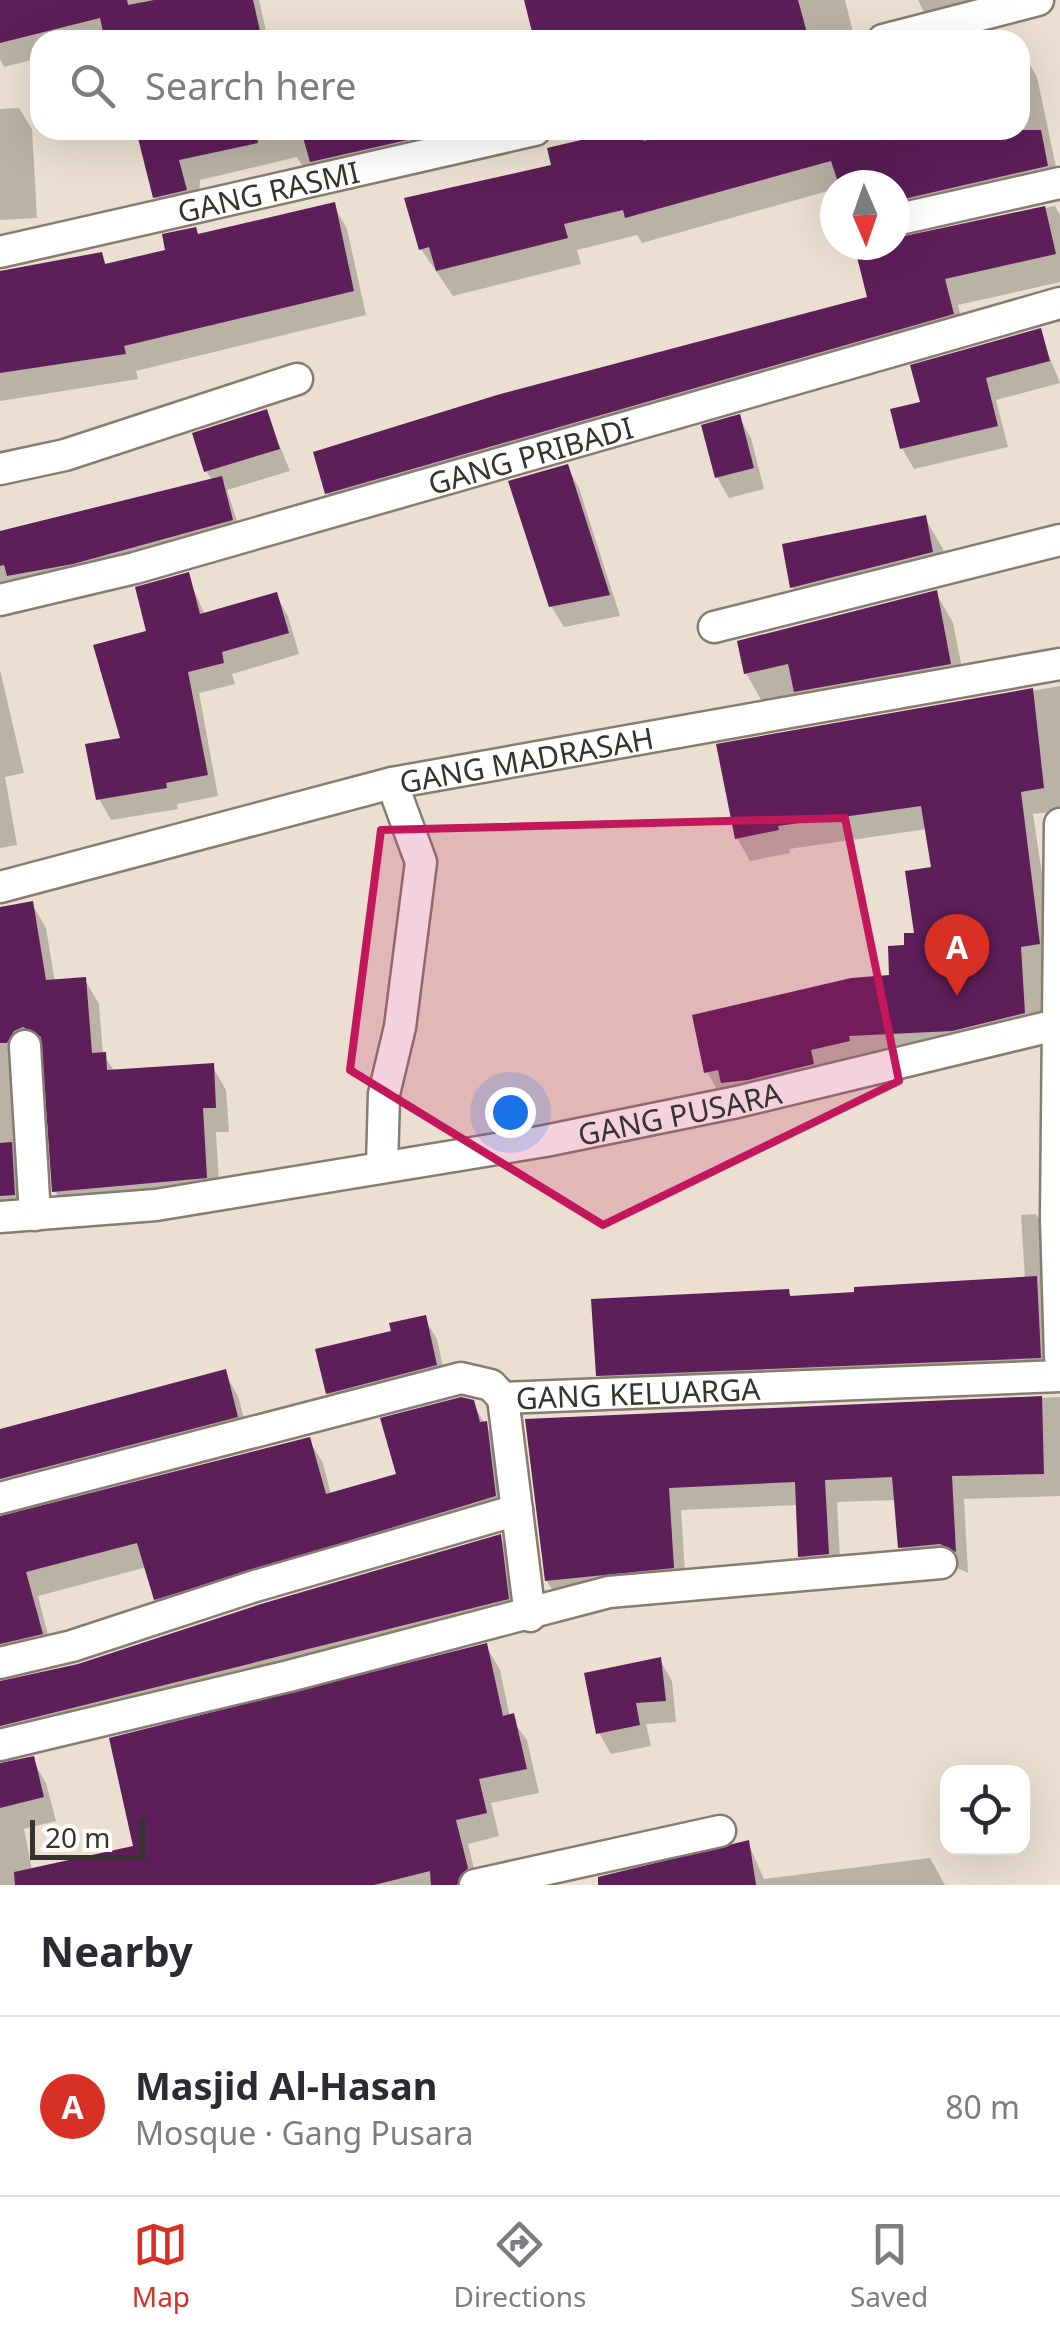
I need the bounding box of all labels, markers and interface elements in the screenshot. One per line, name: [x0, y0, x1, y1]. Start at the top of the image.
search box: [30, 30, 1030, 140]
icon: search: [65, 58, 120, 113]
text: Search here: [145, 59, 356, 111]
street label: GANG RASMI: [173, 150, 363, 231]
north arrow: [820, 170, 910, 260]
street label: GANG PRIBADI: [423, 406, 638, 504]
street label: GANG MADRASAH: [396, 716, 657, 802]
pin: A: [924, 914, 990, 996]
street label: GANG PUSARA: [574, 1071, 786, 1154]
your location: [485, 1087, 536, 1138]
street label: GANG KELUARGA: [515, 1367, 762, 1418]
map controls: [940, 1765, 1030, 1855]
button: locate: [940, 1765, 1030, 1855]
scale bar: [30, 1815, 145, 1860]
text: 20 m: [45, 1818, 111, 1856]
text: Nearby: [40, 1922, 193, 1979]
text: Masjid Al-Hasan: [135, 2059, 437, 2111]
text: A: [61, 2085, 84, 2128]
text: 80 m: [945, 2085, 1020, 2128]
text: Mosque · Gang Pusara: [135, 2111, 473, 2154]
tab: Map: [132, 2217, 190, 2315]
tab: Directions: [454, 2217, 586, 2315]
tab: Saved: [850, 2217, 928, 2315]

